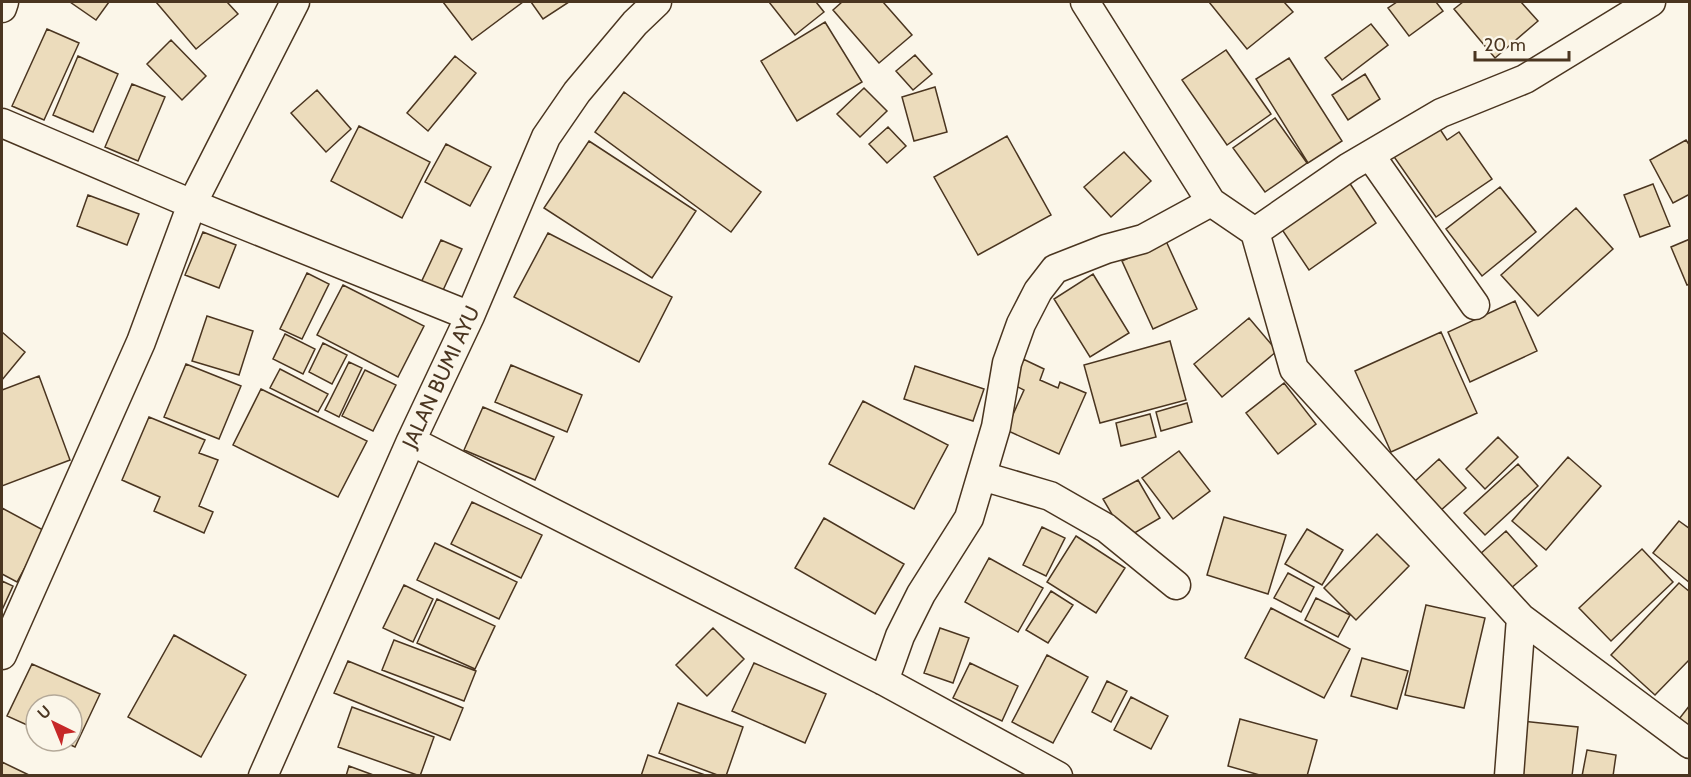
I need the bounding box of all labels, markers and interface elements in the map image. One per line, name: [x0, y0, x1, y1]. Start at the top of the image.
scale bar: [1475, 24, 1570, 62]
text: 20 m: [1484, 34, 1526, 56]
street label: JALAN BUMI AYU: [396, 301, 485, 453]
north arrow: [24, 693, 84, 753]
text: U: [33, 702, 55, 723]

